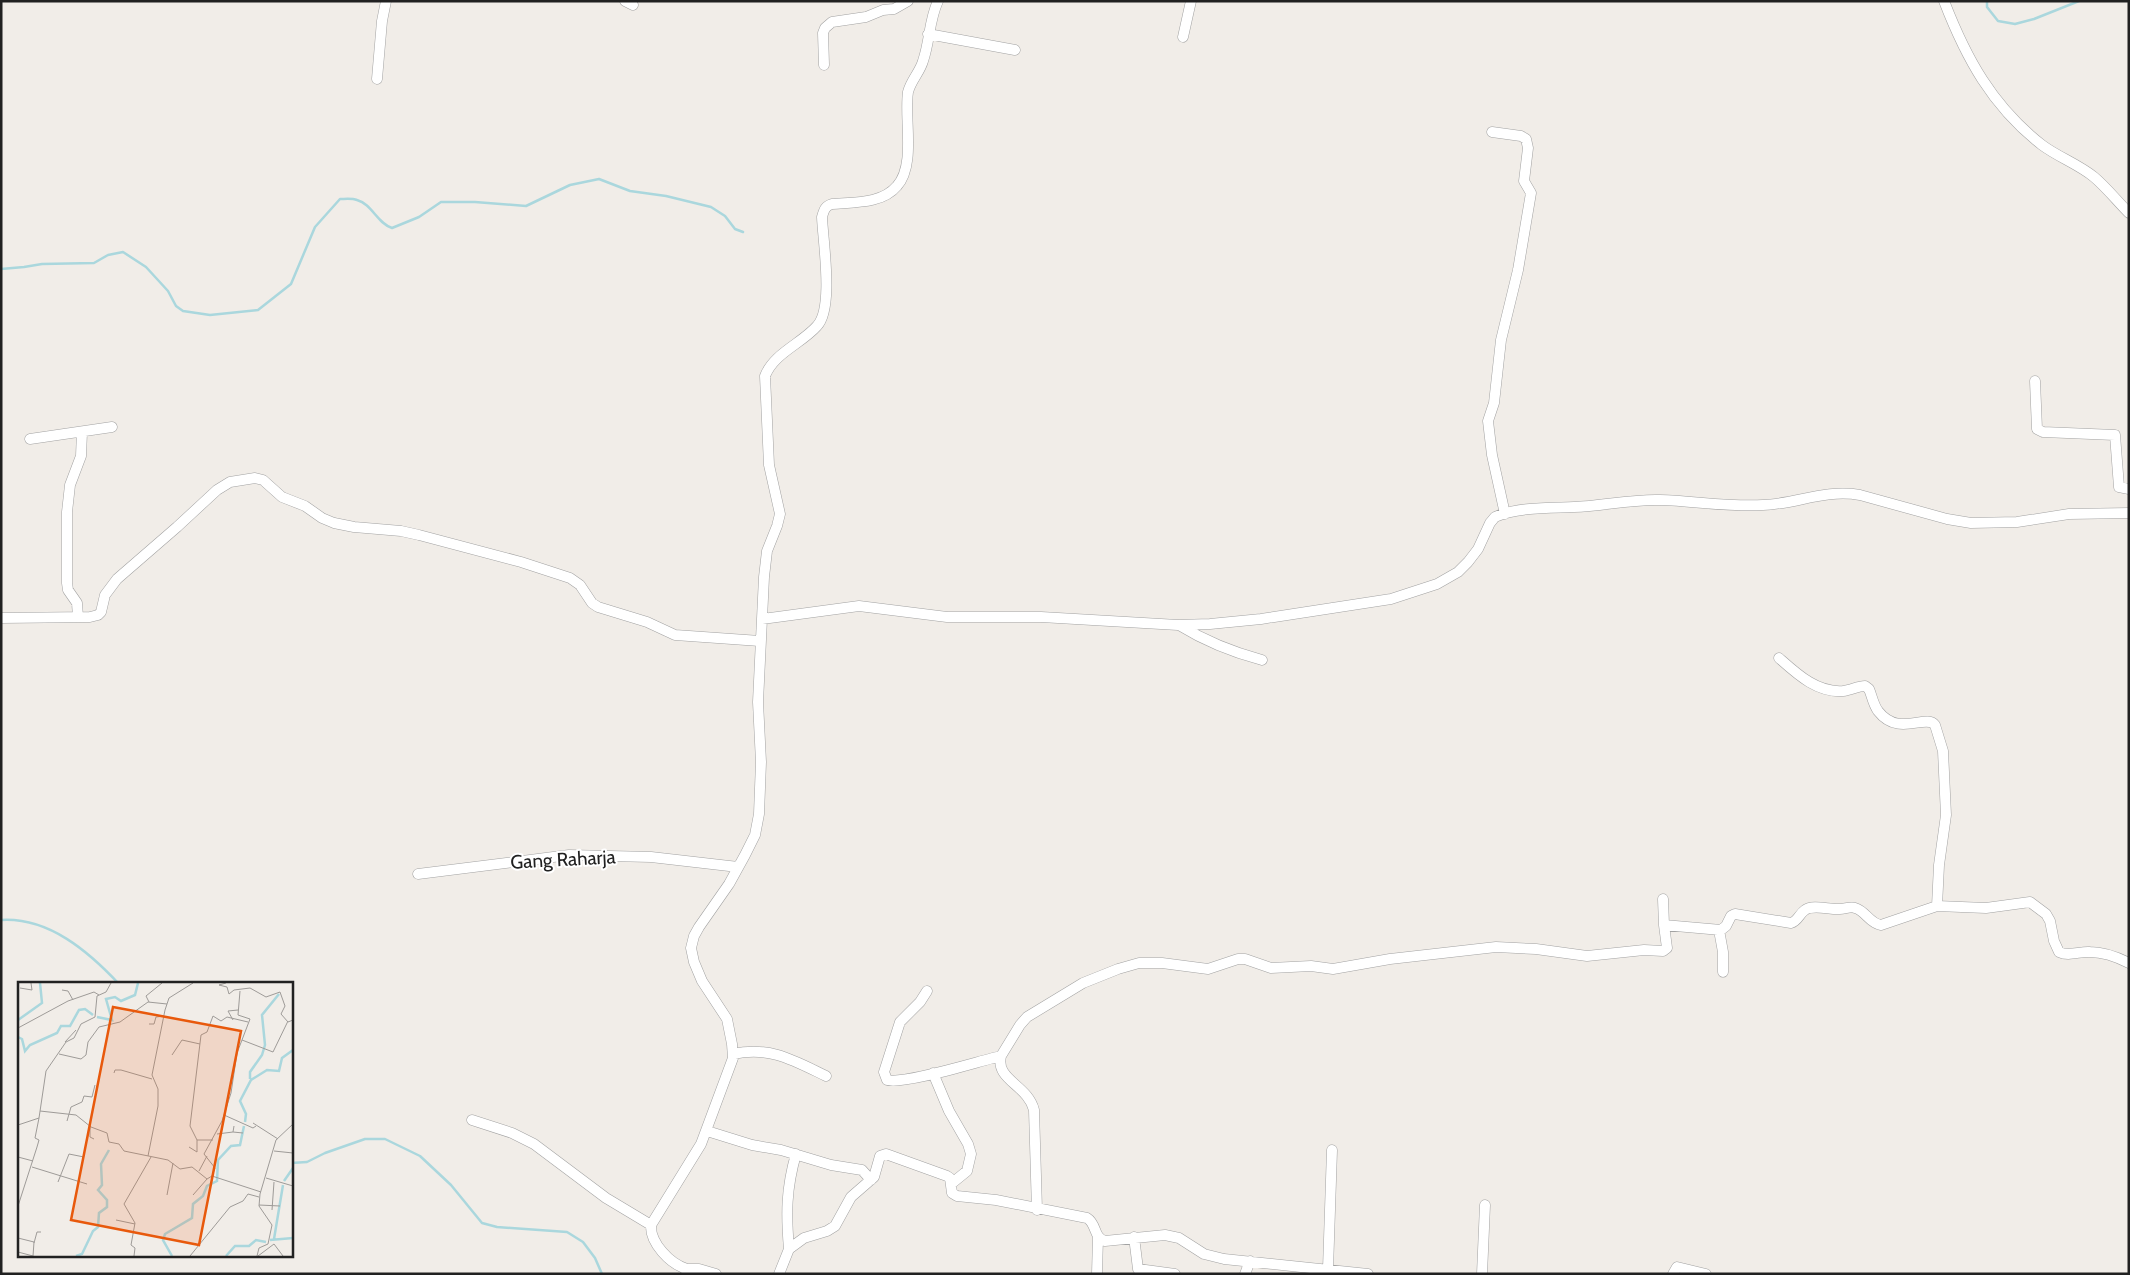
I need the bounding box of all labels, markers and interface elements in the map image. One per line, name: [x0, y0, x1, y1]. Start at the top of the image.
street label: Gang Raharja: [510, 845, 616, 874]
inset map: [18, 982, 292, 1258]

